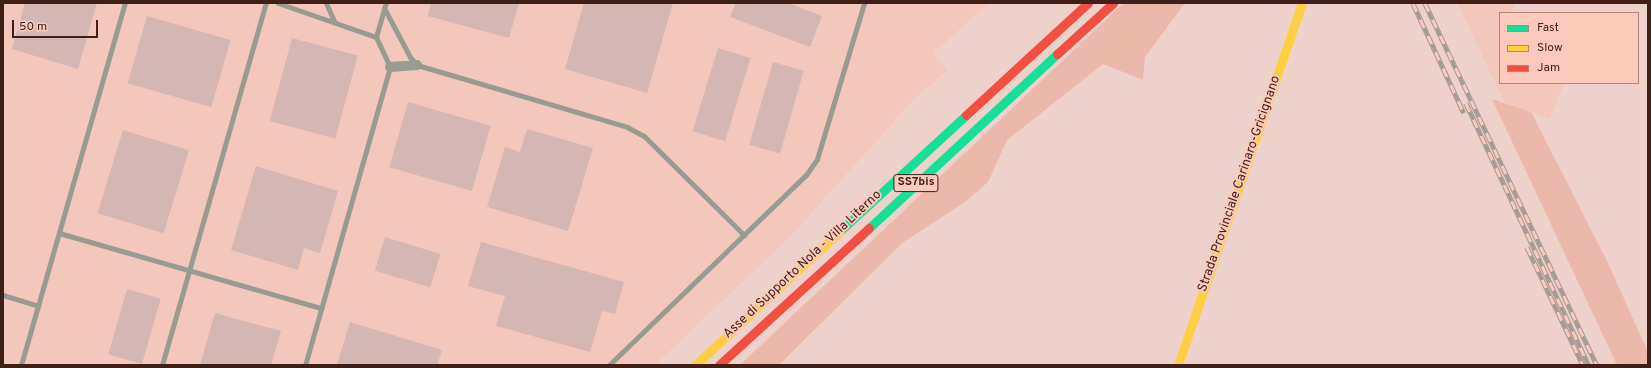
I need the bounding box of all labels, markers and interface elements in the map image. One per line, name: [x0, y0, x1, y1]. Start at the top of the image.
scale bar: [14, 12, 100, 38]
legend: [1499, 12, 1639, 84]
text: 50 m: [19, 19, 47, 35]
text: Fast: [1537, 20, 1559, 36]
text: Slow: [1537, 40, 1563, 56]
text: Jam: [1537, 60, 1560, 76]
street label: Strada Provinciale Carinaro-Gricignano: [1196, 74, 1284, 294]
road number: SS7bis: [893, 173, 939, 193]
street label: Asse di Supporto Nola - Villa Literno: [721, 187, 885, 343]

